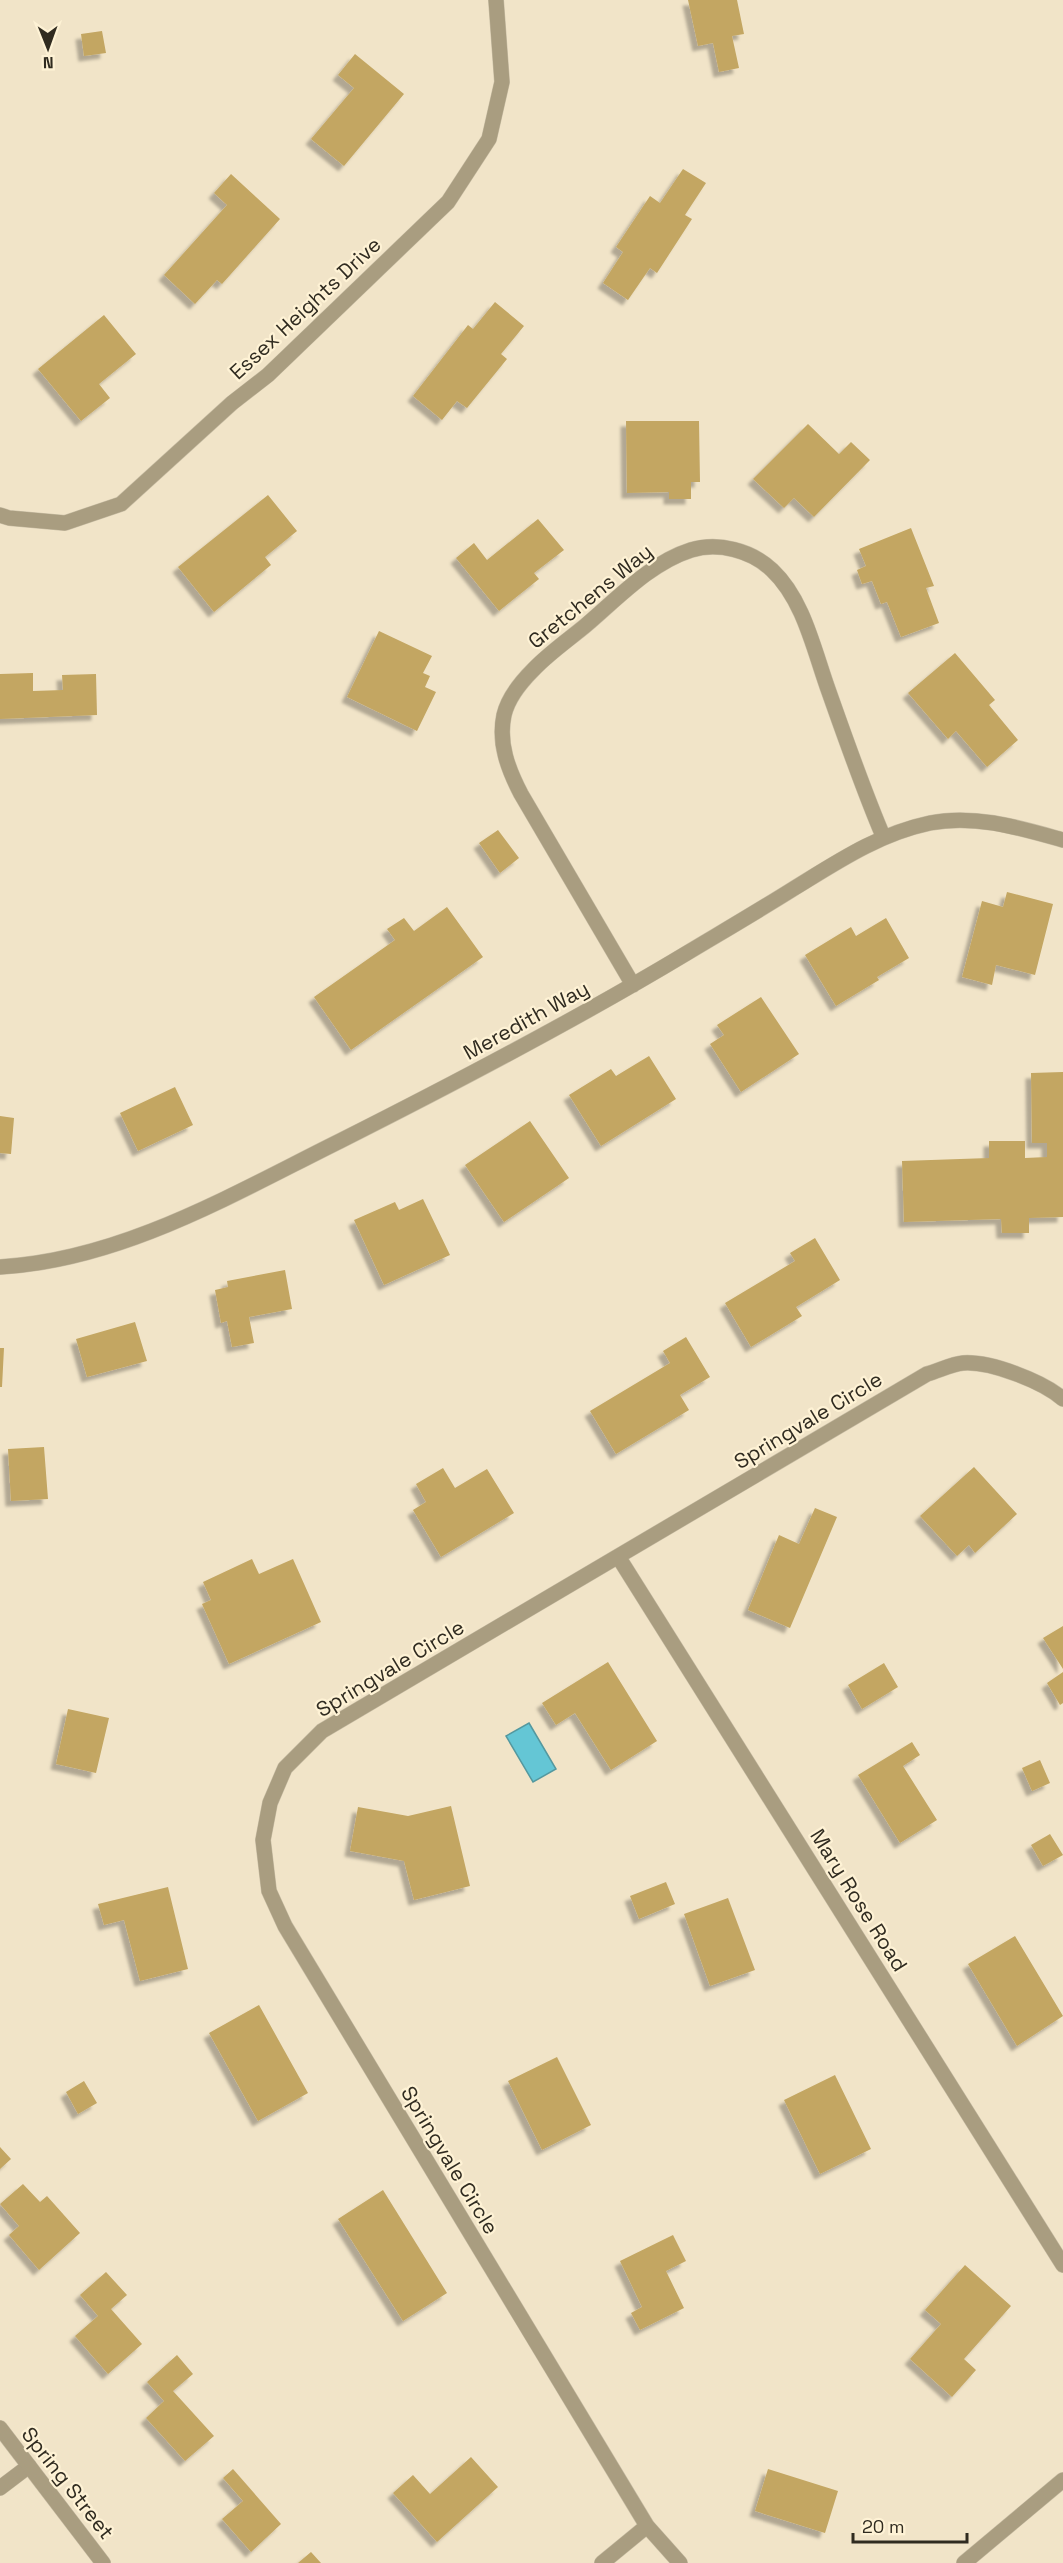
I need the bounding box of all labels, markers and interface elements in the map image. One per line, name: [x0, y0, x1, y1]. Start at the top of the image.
north arrow: [18, 18, 78, 78]
text: N: [43, 52, 54, 73]
street label: Essex Heights Drive: [224, 231, 386, 385]
street label: Gretchens Way: [522, 537, 658, 655]
street label: Meredith Way: [458, 974, 594, 1066]
street label: Springvale Circle: [729, 1365, 887, 1475]
street label: Springvale Circle: [311, 1613, 469, 1723]
street label: Mary Rose Road: [804, 1824, 914, 1976]
street label: Springvale Circle: [395, 2081, 505, 2239]
street label: Spring Street: [16, 2421, 120, 2545]
scale bar: [853, 2506, 967, 2544]
text: 20 m: [862, 2515, 905, 2538]

